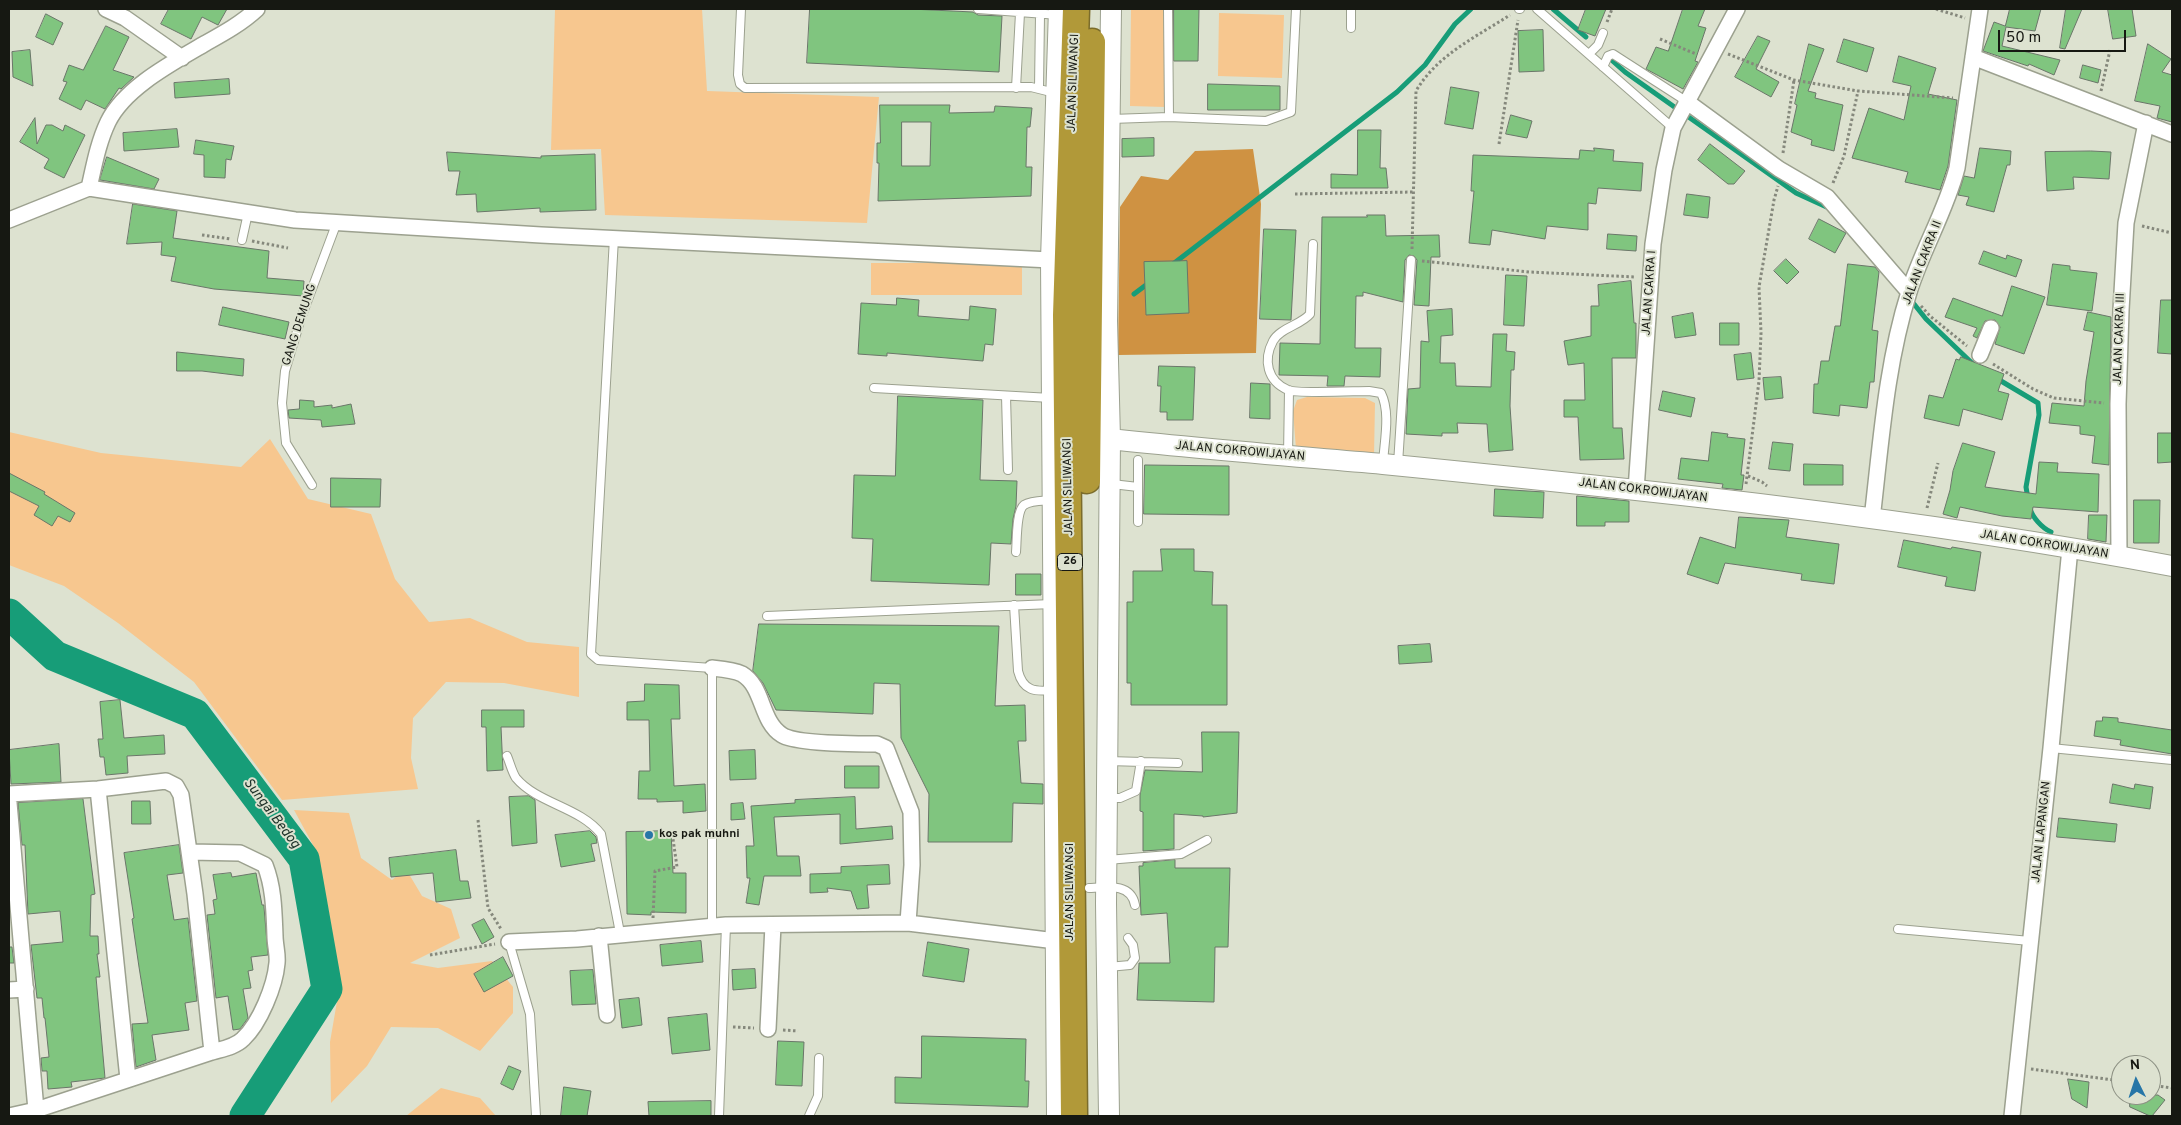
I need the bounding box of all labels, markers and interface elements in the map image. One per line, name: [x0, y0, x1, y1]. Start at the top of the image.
scale bar: [2001, 20, 2128, 52]
text: 50 m: [2006, 29, 2041, 48]
street label: JALAN SILIWANGI: [1065, 34, 1083, 132]
street label: JALAN CAKRA II: [1900, 219, 1946, 307]
street label: JALAN CAKRA I: [1640, 250, 1660, 336]
street label: GANG DEMUNG: [280, 282, 320, 368]
street label: JALAN CAKRA III: [2111, 293, 2129, 385]
street label: JALAN SILIWANGI: [1061, 438, 1077, 536]
street label: JALAN COKROWIJAYAN: [1175, 439, 1305, 465]
street label: JALAN COKROWIJAYAN: [1578, 476, 1708, 506]
street label: JALAN COKROWIJAYAN: [1979, 528, 2109, 562]
road number: 26: [1058, 554, 1082, 570]
water label: Sungai Bedog: [239, 775, 303, 853]
street label: JALAN LAPANGAN: [2030, 780, 2054, 884]
place label: kos pak muhni: [659, 828, 740, 842]
marker: kos pak muhni: [643, 829, 655, 841]
street label: JALAN SILIWANGI: [1064, 843, 1078, 941]
north arrow: [2111, 1055, 2161, 1105]
text: N: [2129, 1057, 2141, 1074]

